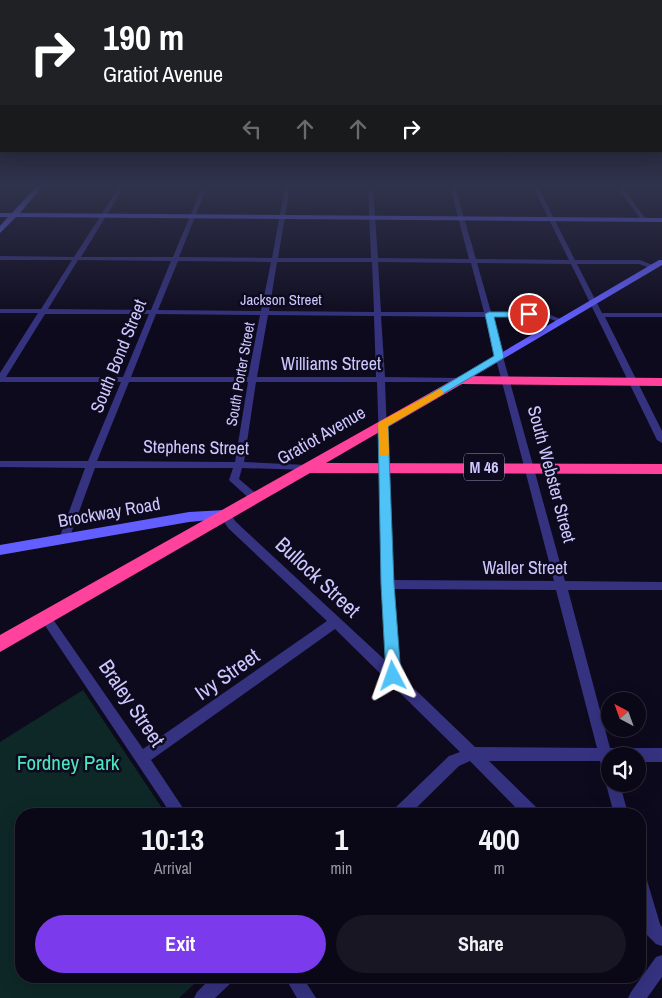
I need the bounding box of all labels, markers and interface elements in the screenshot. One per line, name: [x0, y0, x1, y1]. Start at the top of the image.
text: 190 m: [103, 14, 184, 61]
icon: right: [20, 20, 85, 85]
text: Gratiot Avenue: [103, 59, 223, 89]
icon: left: [238, 115, 266, 143]
icon: ahead: [291, 115, 319, 143]
icon: ahead: [344, 115, 372, 143]
icon: right: [397, 115, 425, 143]
street label: Jackson Street: [240, 289, 322, 310]
pin: [508, 293, 550, 335]
street label: South Bond Street: [84, 295, 152, 417]
icon: arrive: [515, 300, 543, 328]
street label: South Porter Street: [221, 320, 260, 428]
street label: Williams Street: [281, 351, 381, 376]
street label: Gratiot Avenue: [272, 400, 370, 470]
street label: South Webster Street: [522, 403, 582, 545]
street label: Stephens Street: [143, 434, 249, 460]
road number: M 46: [464, 454, 504, 481]
street label: Brockway Road: [56, 491, 162, 533]
street label: Bullock Street: [269, 530, 367, 624]
street label: Waller Street: [483, 555, 567, 580]
street label: Ivy Street: [189, 641, 265, 707]
position arrow: [366, 649, 418, 701]
street label: Braley Street: [92, 654, 172, 753]
north arrow: [601, 692, 646, 738]
map controls: [601, 692, 646, 792]
button: sound: [601, 747, 646, 792]
park label: Fordney Park: [17, 748, 120, 777]
text: 10:13: [141, 819, 204, 859]
text: 1: [335, 819, 348, 859]
text: 400: [479, 819, 520, 859]
text: Arrival: [154, 857, 192, 879]
text: min: [330, 857, 352, 879]
text: m: [494, 857, 505, 879]
button: Exit: [35, 915, 326, 973]
button: Share: [336, 915, 626, 973]

